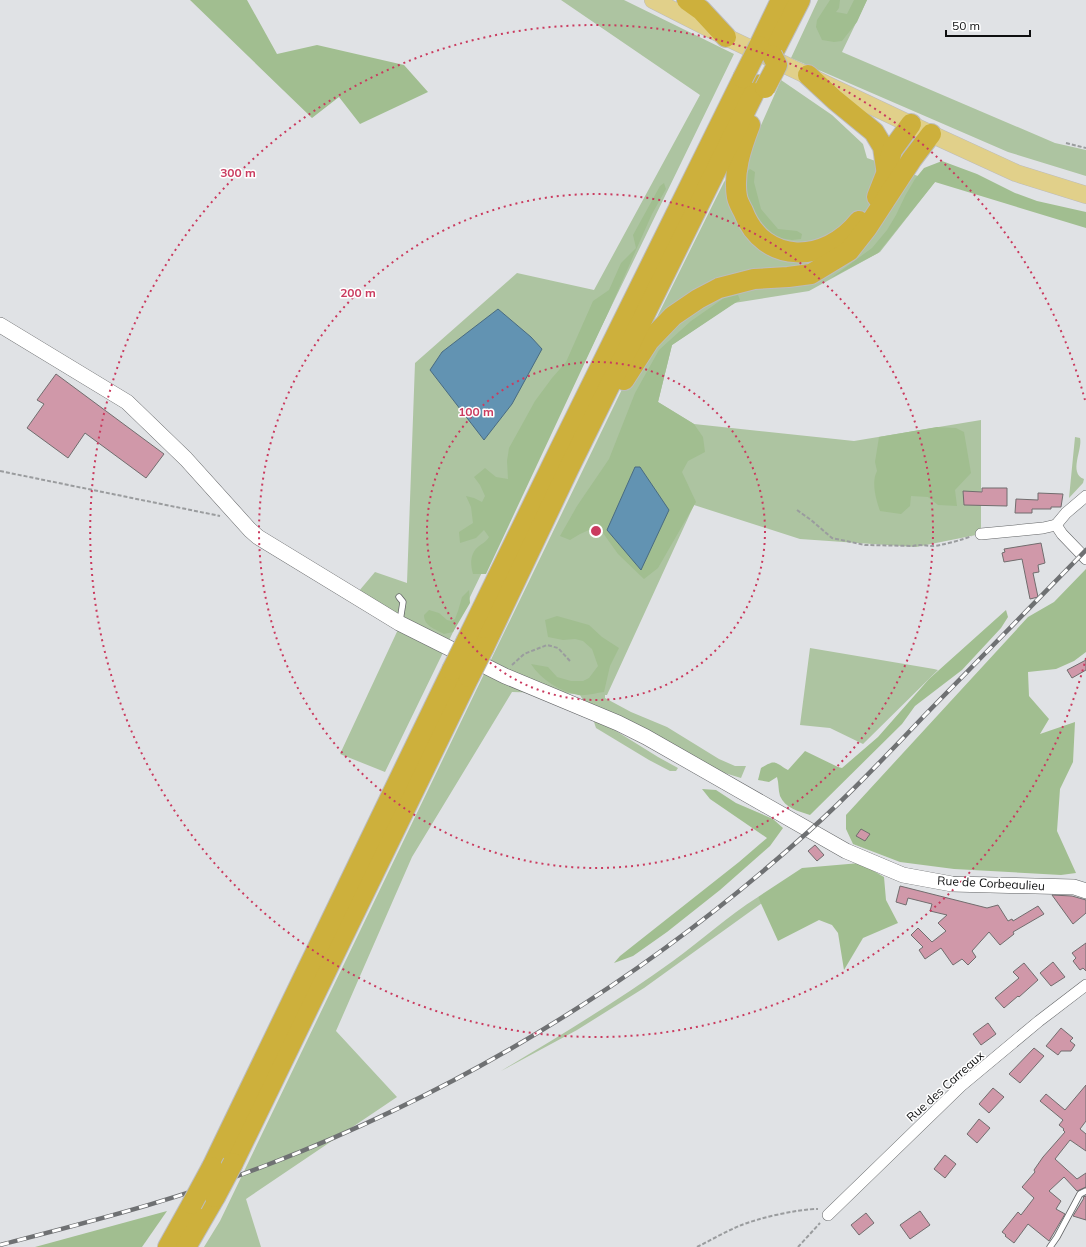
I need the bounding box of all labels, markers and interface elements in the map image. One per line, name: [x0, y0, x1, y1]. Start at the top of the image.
scale bar: [946, 12, 1030, 38]
text: 50 m: [952, 18, 980, 33]
text: 300 m: [220, 165, 256, 180]
text: 200 m: [340, 285, 376, 300]
text: 100 m: [458, 404, 494, 419]
centre of rings: [589, 524, 603, 538]
street label: Rue de Corbeaulieu: [937, 873, 1045, 893]
street label: Rue des Carreaux: [903, 1047, 987, 1125]

